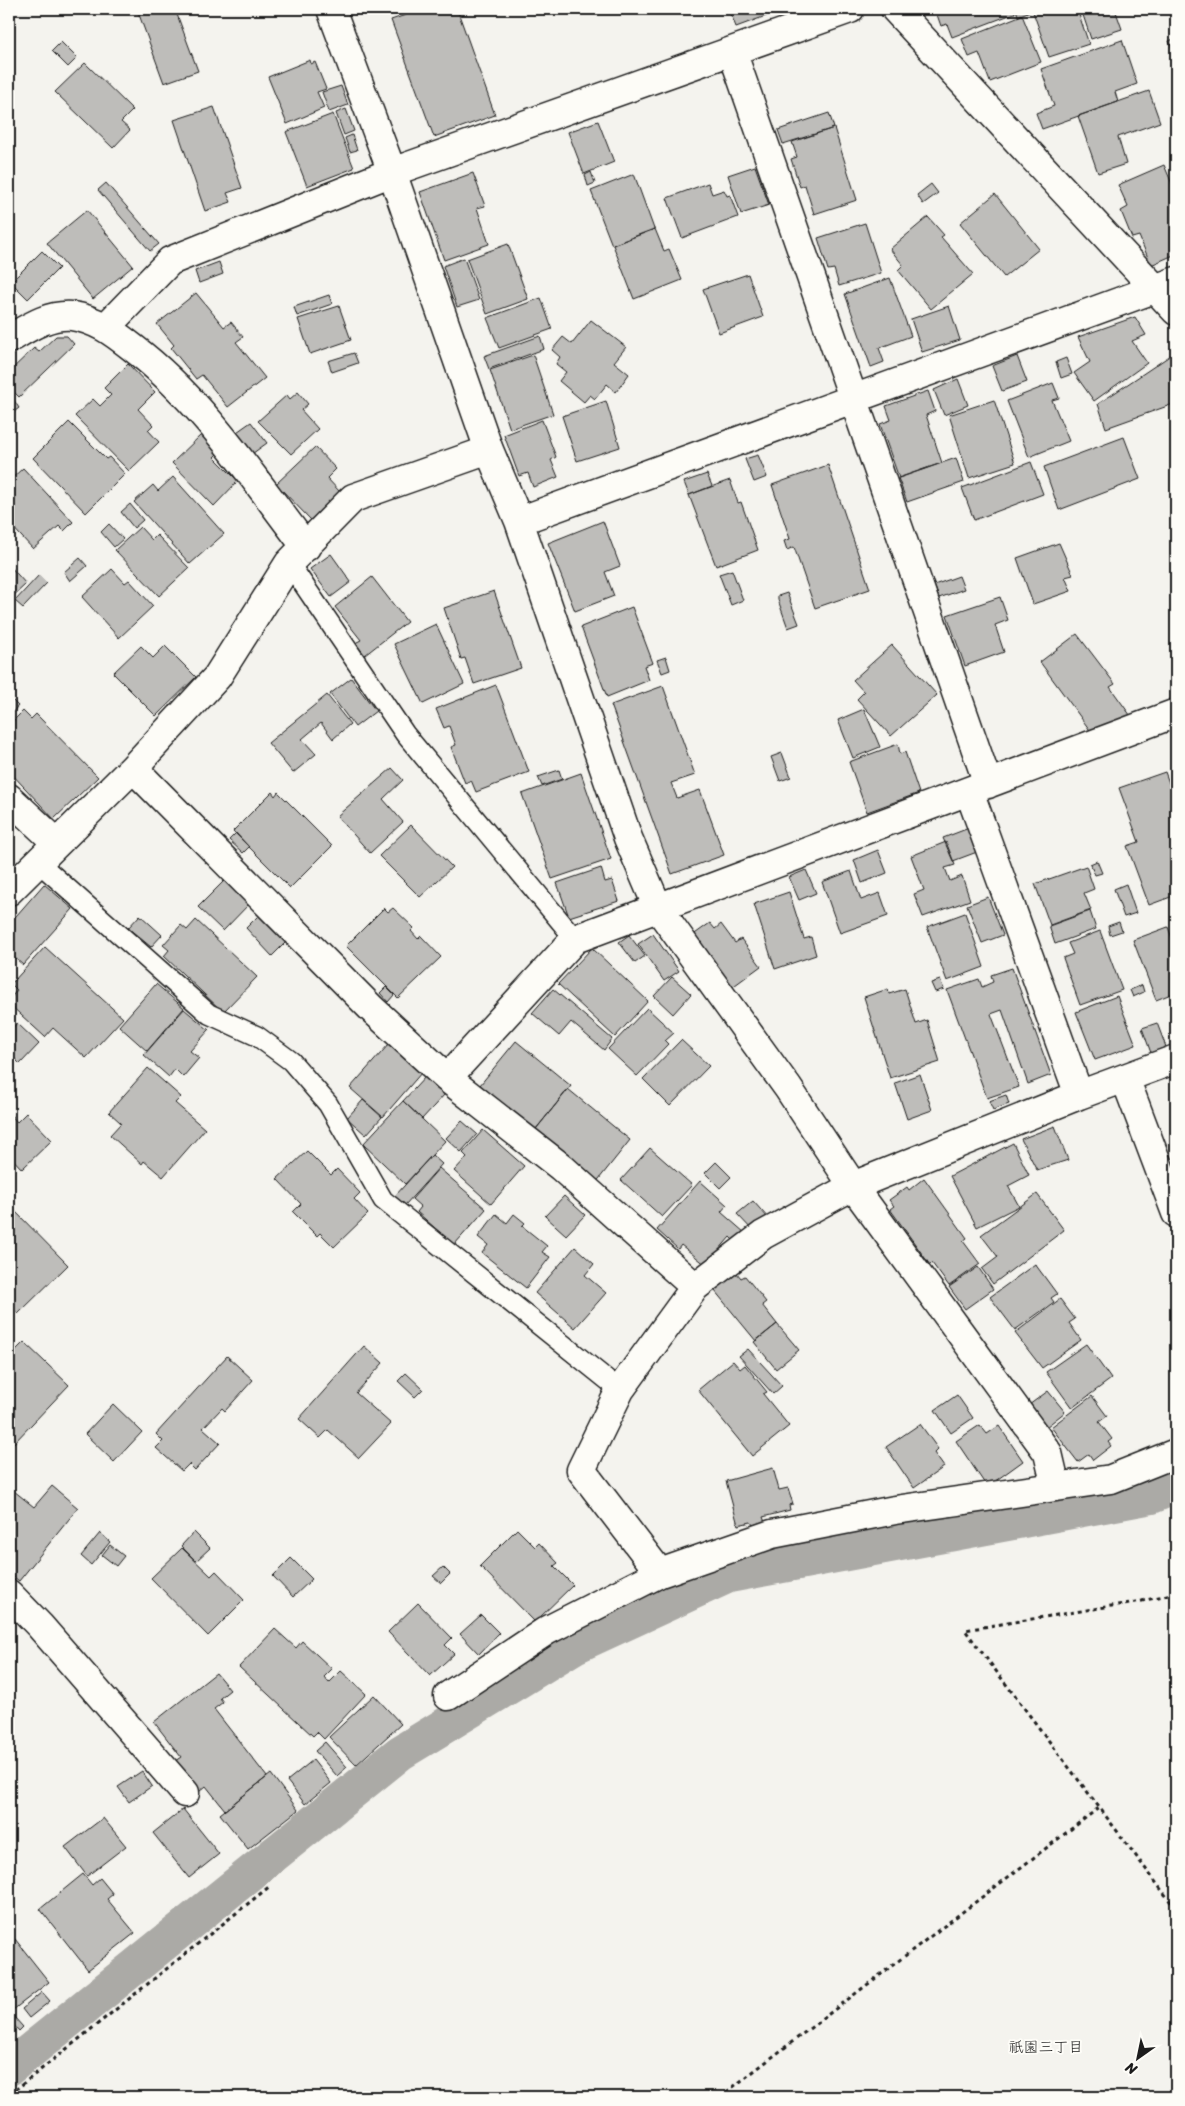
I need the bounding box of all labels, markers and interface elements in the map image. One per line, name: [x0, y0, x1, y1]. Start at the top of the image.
district label: 祇園三丁目: [1008, 2034, 1084, 2060]
north arrow: [1112, 2034, 1162, 2084]
text: N: [1120, 2055, 1143, 2082]

